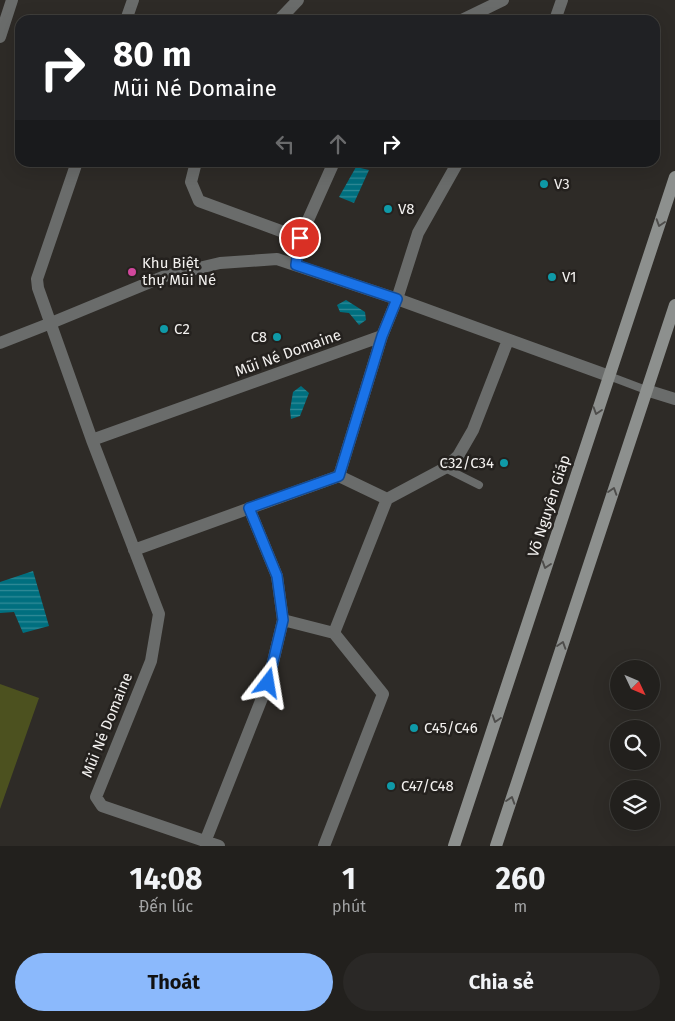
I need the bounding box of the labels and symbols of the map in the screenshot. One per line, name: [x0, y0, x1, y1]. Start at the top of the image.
place label: V3: [554, 175, 570, 193]
marker: V3: [538, 178, 550, 190]
place label: V8: [398, 200, 414, 218]
marker: V8: [382, 203, 394, 215]
pin: [279, 217, 321, 259]
one-way arrow: [655, 218, 665, 227]
place label: Khu Biệt thự Mũi Né: [142, 254, 216, 289]
marker: Khu Biệt thự Mũi Né: [126, 266, 138, 278]
place label: V1: [562, 268, 577, 286]
marker: V1: [546, 271, 558, 283]
place label: C2: [174, 320, 190, 338]
marker: C2: [158, 323, 170, 335]
street label: Mũi Né Domaine: [232, 325, 344, 381]
place label: C8: [251, 328, 267, 346]
marker: C8: [271, 331, 283, 343]
one-way arrow: [593, 406, 603, 414]
street label: Võ Nguyên Giáp: [524, 453, 574, 559]
place label: C32/C34: [440, 454, 494, 472]
marker: C32/C34: [498, 457, 510, 469]
one-way arrow: [607, 487, 617, 496]
one-way arrow: [542, 560, 552, 569]
one-way arrow: [556, 642, 566, 650]
position arrow: [241, 656, 293, 708]
north arrow: [610, 660, 660, 710]
street label: Mũi Né Domaine: [78, 670, 136, 780]
one-way arrow: [491, 714, 501, 723]
place label: C45/C46: [424, 719, 478, 737]
marker: C45/C46: [408, 722, 420, 734]
place label: C47/C48: [401, 777, 454, 795]
marker: C47/C48: [385, 780, 397, 792]
one-way arrow: [506, 796, 516, 804]

